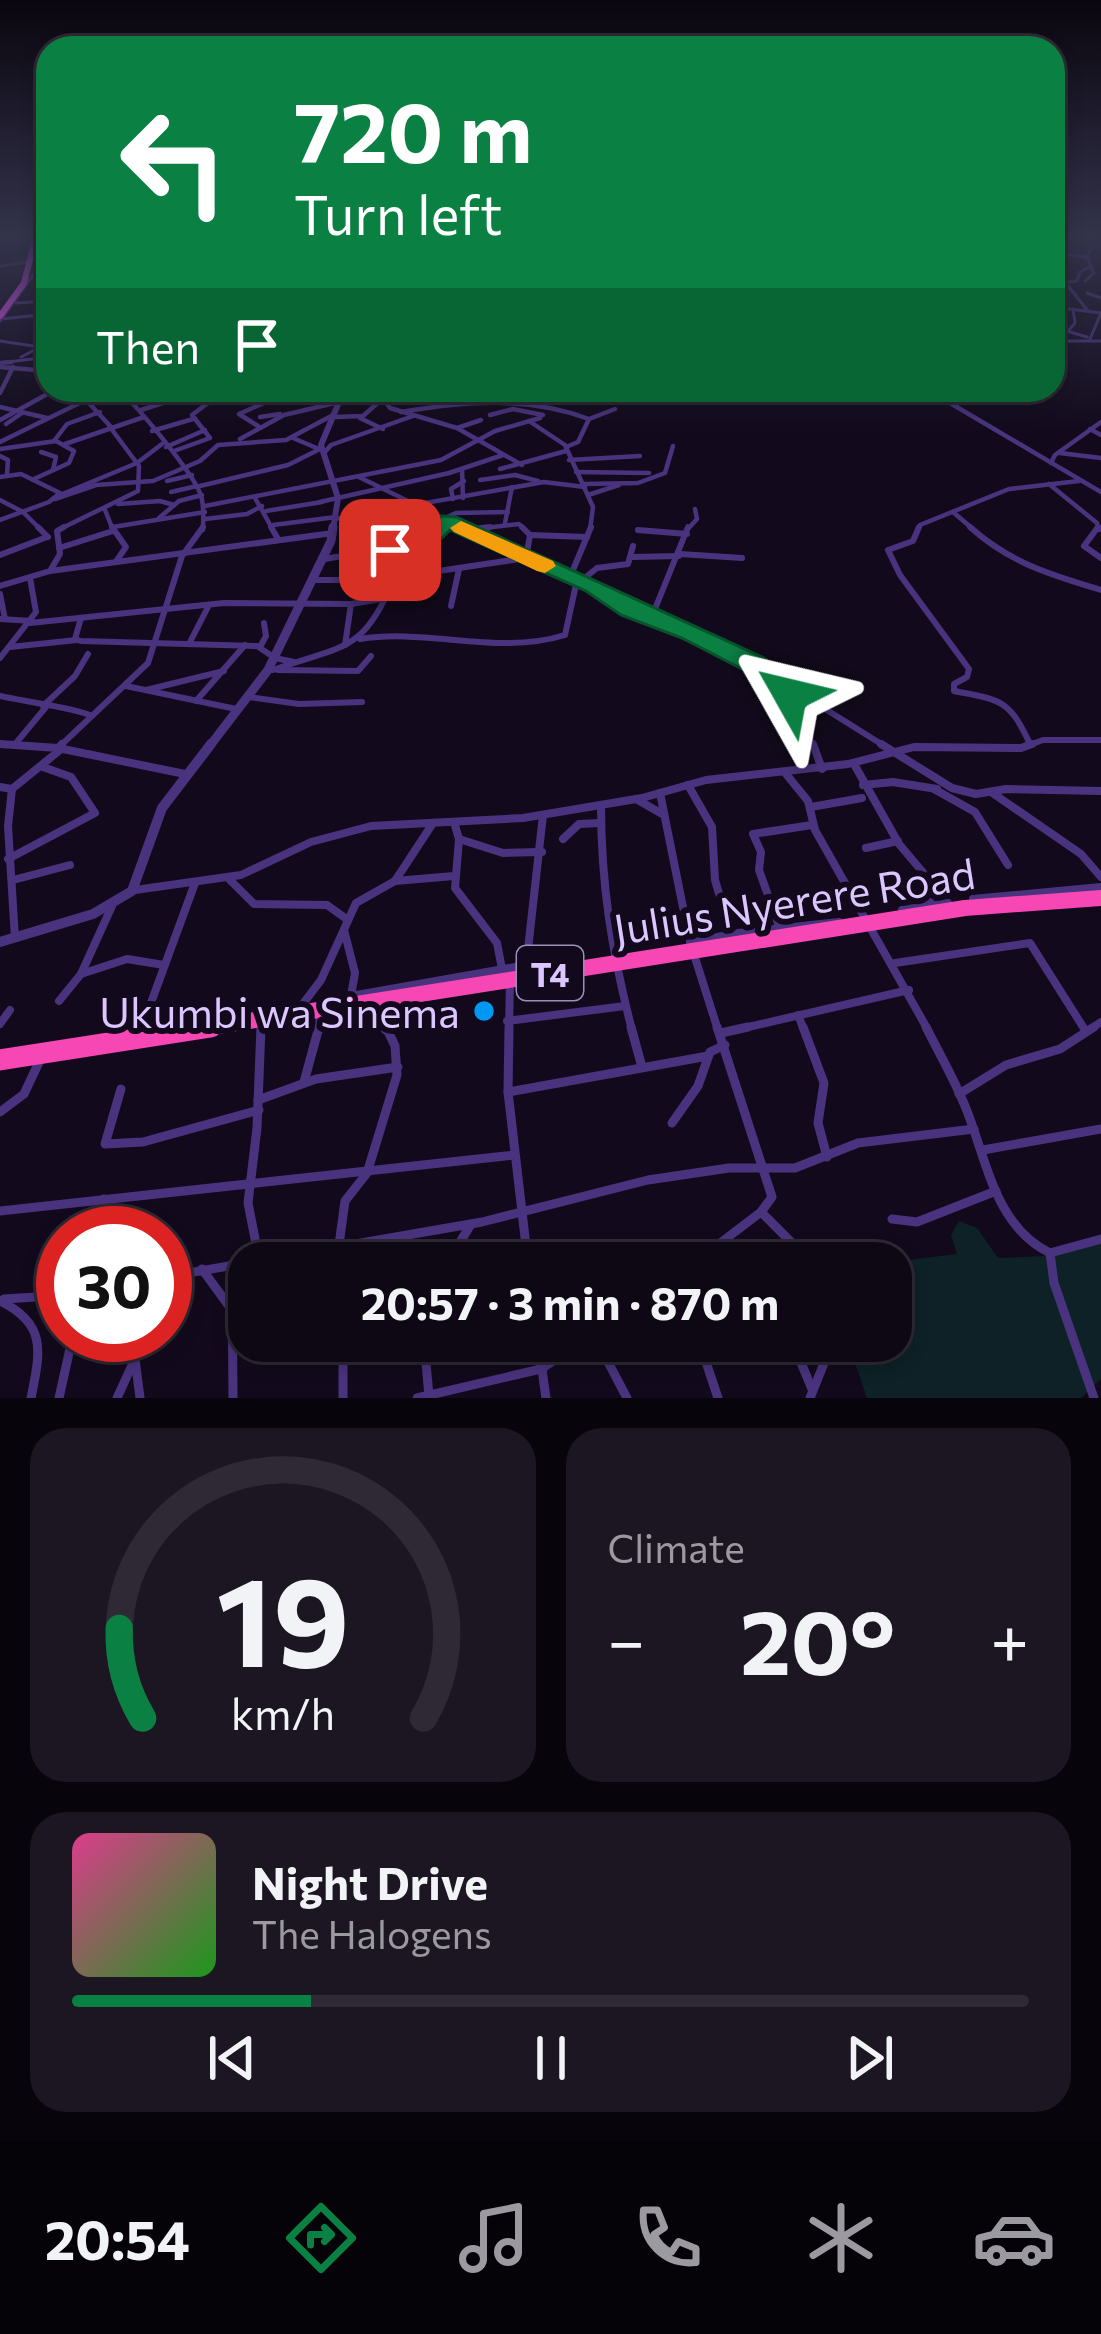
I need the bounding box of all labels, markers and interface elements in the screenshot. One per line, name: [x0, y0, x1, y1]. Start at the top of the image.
text: 720 m: [294, 78, 533, 180]
icon: left: [96, 84, 252, 240]
text: Turn left: [294, 180, 502, 246]
icon: arrive: [224, 312, 290, 378]
text: Then: [96, 318, 200, 373]
pin: [339, 499, 441, 601]
icon: arrive: [357, 517, 423, 583]
position arrow: [727, 632, 853, 758]
street label: Julius Nyerere Road: [610, 846, 978, 954]
road number: T4: [517, 946, 583, 1000]
place label: Ukumbi wa Sinema: [99, 985, 460, 1037]
marker: Ukumbi wa Sinema: [471, 998, 497, 1024]
speed limit sign: 30: [36, 1206, 192, 1362]
text: 20:57 · 3 min · 870 m: [361, 1274, 779, 1329]
text: Climate: [608, 1523, 745, 1571]
text: 19: [216, 1540, 349, 1693]
text: 20°: [740, 1583, 895, 1694]
text: −: [608, 1598, 645, 1679]
text: +: [990, 1598, 1029, 1679]
text: km/h: [231, 1686, 335, 1739]
text: Night Drive: [252, 1854, 488, 1909]
text: The Halogens: [252, 1909, 492, 1957]
icon: previous: [199, 2025, 265, 2091]
icon: pause: [518, 2025, 584, 2091]
icon: next: [837, 2025, 903, 2091]
icon: directions: [279, 2196, 363, 2280]
icon: music: [452, 2196, 536, 2280]
icon: phone: [626, 2196, 710, 2280]
icon: climate: [799, 2196, 883, 2280]
icon: car: [972, 2196, 1056, 2280]
text: 20:54: [45, 2205, 190, 2271]

